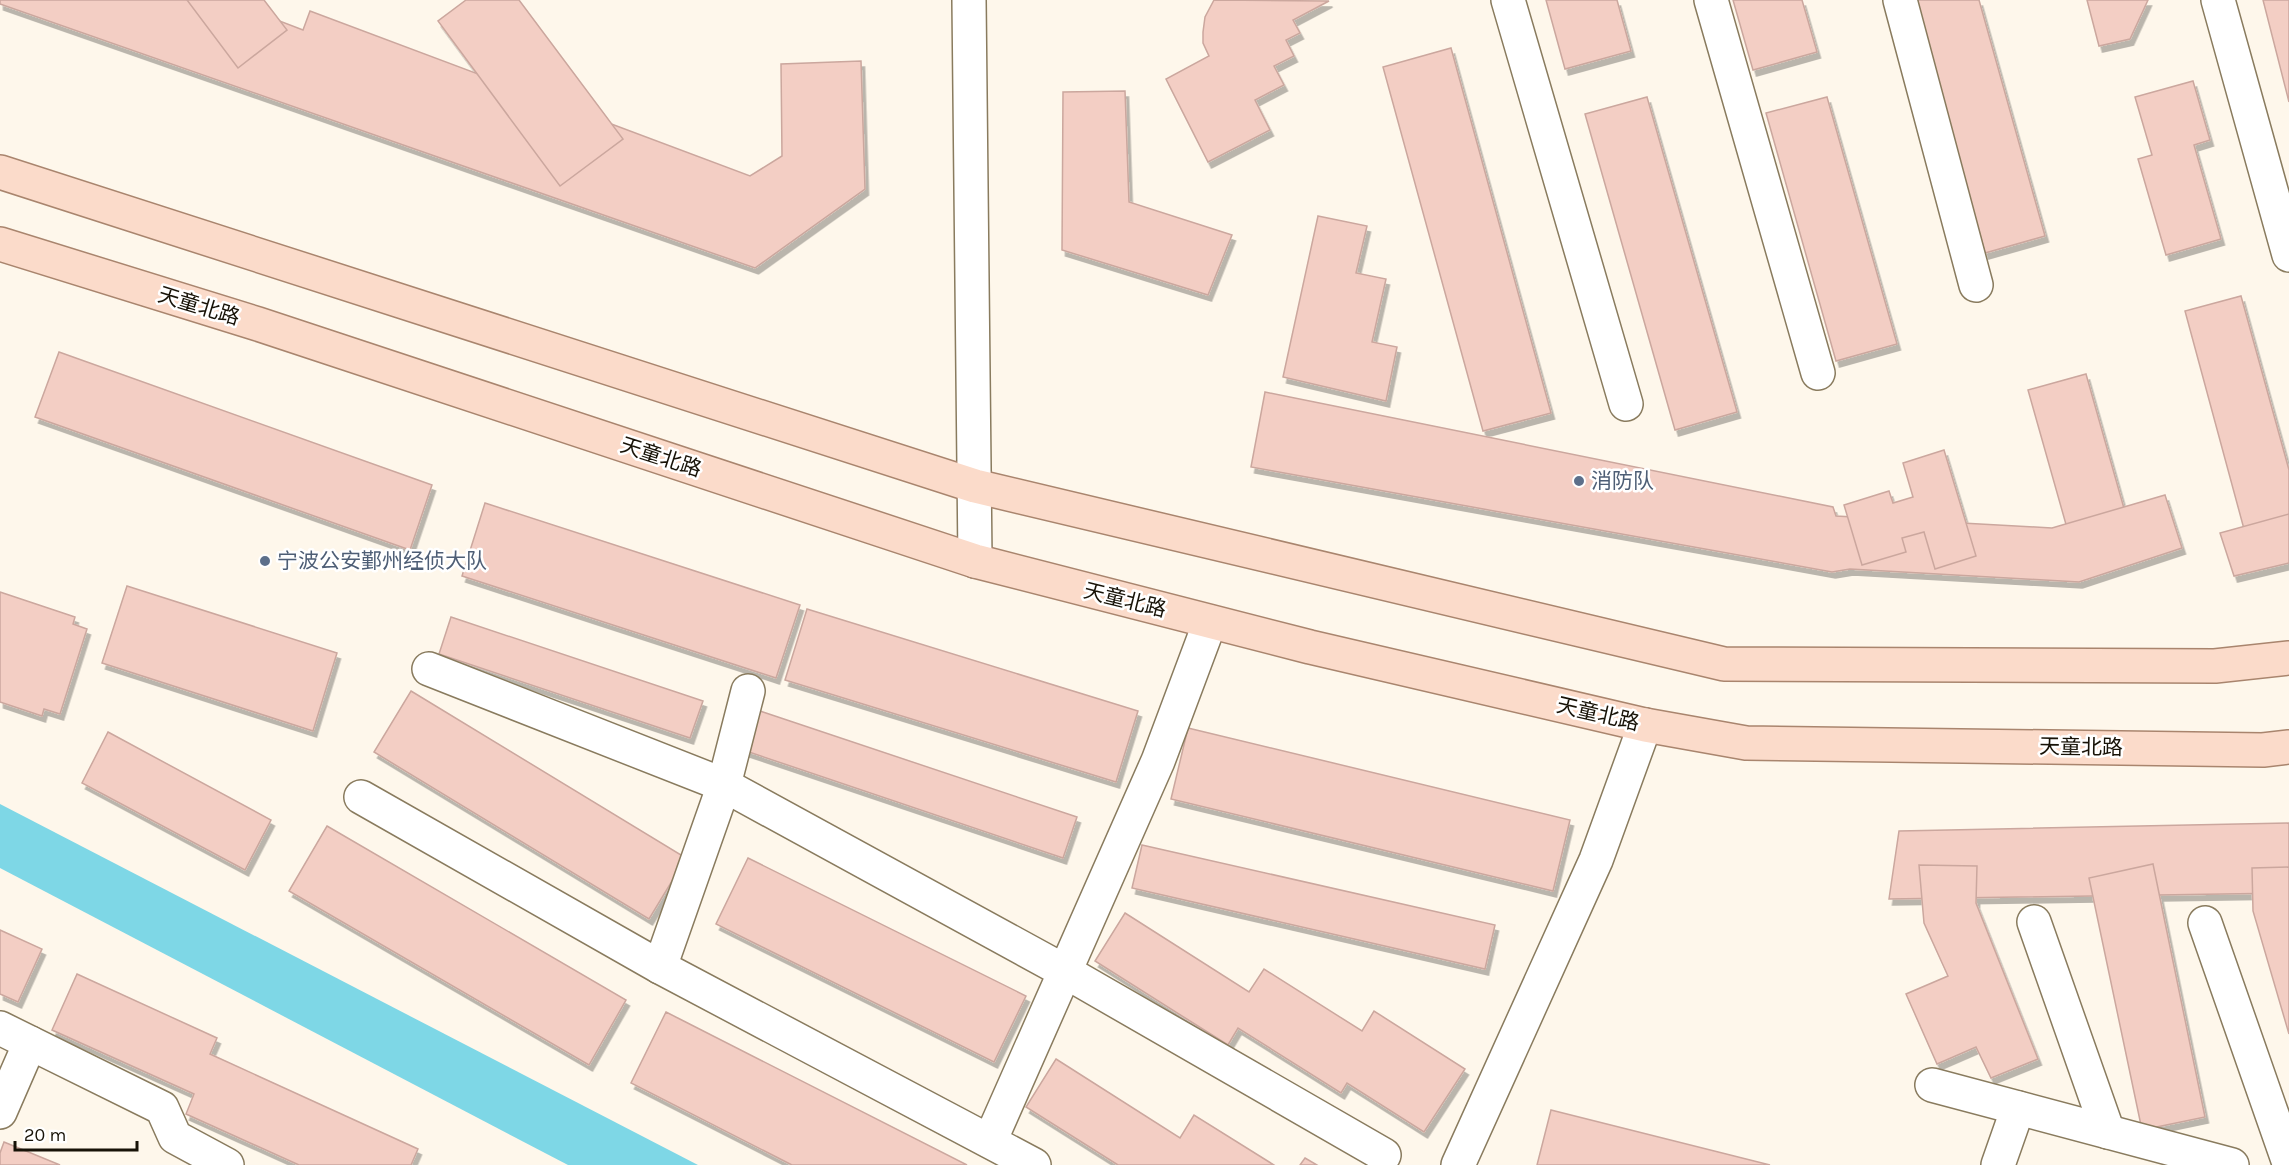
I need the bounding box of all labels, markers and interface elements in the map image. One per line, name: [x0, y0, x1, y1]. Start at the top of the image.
street label: 天童北路: [155, 282, 243, 330]
street label: 天童北路: [617, 433, 705, 481]
place label: 消防队: [1591, 469, 1654, 493]
marker: 消防队: [1572, 474, 1586, 488]
place label: 宁波公安鄞州经侦大队: [277, 549, 487, 573]
marker: 宁波公安鄞州经侦大队: [258, 554, 272, 568]
street label: 天童北路: [1081, 578, 1169, 622]
street label: 天童北路: [1554, 693, 1642, 735]
street label: 天童北路: [2039, 734, 2123, 760]
scale bar: [15, 1114, 136, 1152]
text: 20 m: [24, 1124, 66, 1146]

